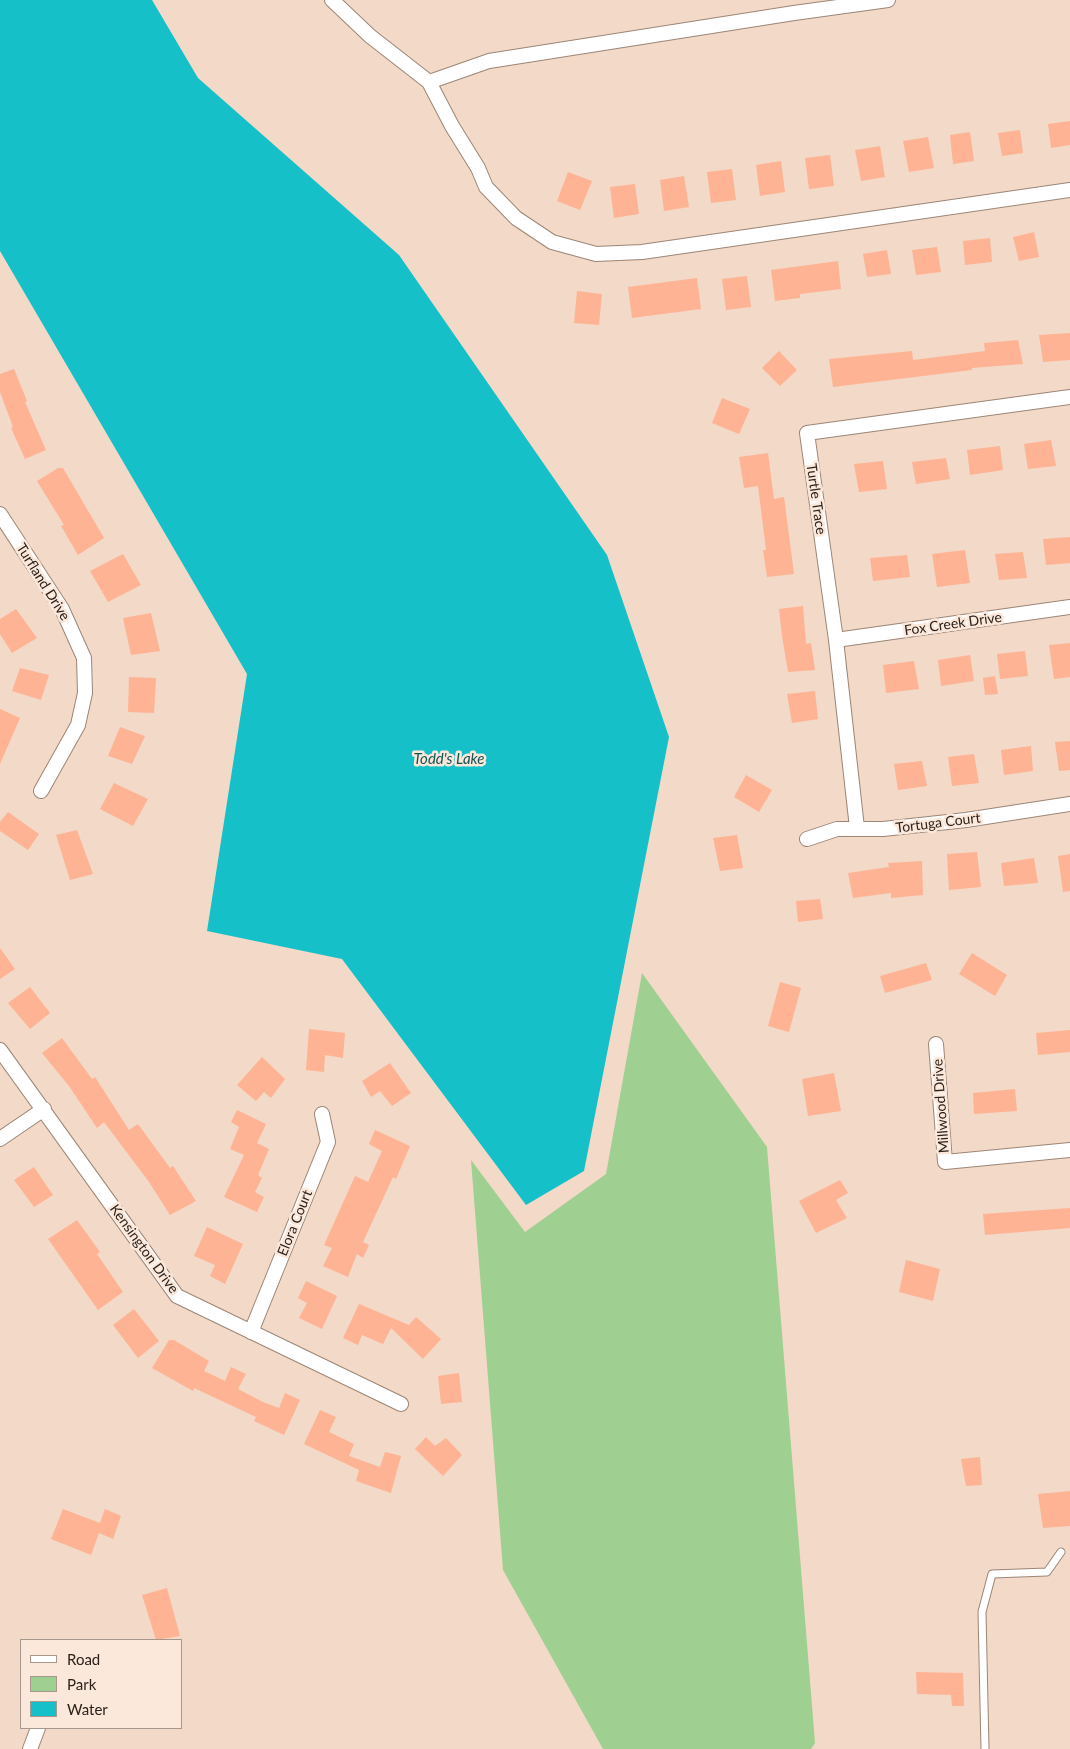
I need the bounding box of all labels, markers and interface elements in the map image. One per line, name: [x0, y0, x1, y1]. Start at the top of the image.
street label: Turtle Trace: [803, 462, 829, 536]
street label: Turfland Drive: [13, 540, 73, 624]
street label: Fox Creek Drive: [903, 609, 1003, 639]
water label: Todd's Lake: [414, 750, 484, 768]
street label: Tortuga Court: [895, 809, 981, 837]
street label: Millwood Drive: [929, 1058, 953, 1154]
street label: Elora Court: [274, 1187, 316, 1259]
street label: Kensington Drive: [106, 1201, 182, 1297]
legend: [20, 1639, 182, 1729]
text: Road: [67, 1650, 100, 1668]
text: Park: [67, 1675, 96, 1693]
text: Water: [67, 1700, 108, 1718]

